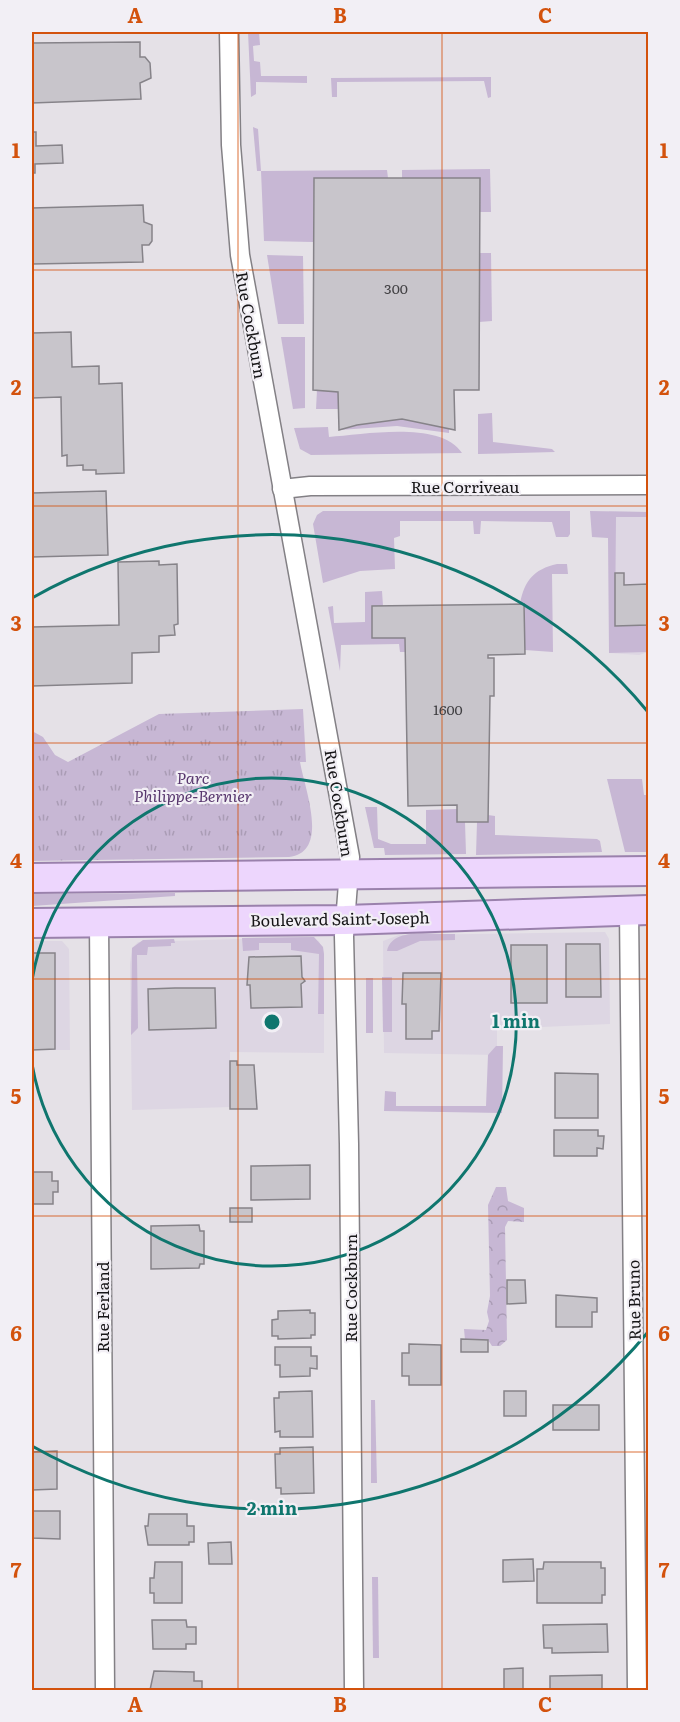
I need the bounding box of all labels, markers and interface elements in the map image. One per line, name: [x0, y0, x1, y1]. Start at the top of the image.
text: A: [127, 0, 143, 29]
text: B: [333, 0, 347, 29]
text: C: [538, 0, 552, 29]
text: 1: [12, 134, 20, 164]
text: 1: [660, 134, 668, 164]
street label: Rue Cockburn: [231, 269, 273, 381]
house number: 300: [384, 278, 408, 298]
text: 2: [11, 371, 22, 401]
text: 2: [659, 371, 670, 401]
street label: Rue Corriveau: [411, 474, 519, 498]
text: 3: [10, 607, 22, 637]
text: 3: [658, 607, 670, 637]
house number: 1600: [433, 699, 463, 719]
street label: Rue Cockburn: [320, 747, 360, 859]
park label: Parc Philippe-Bernier: [134, 765, 252, 807]
text: 4: [10, 844, 22, 874]
text: 4: [658, 844, 670, 874]
street label: Boulevard Saint-Joseph: [250, 904, 430, 932]
text: 1 min: [492, 1007, 541, 1034]
centre of rings: [262, 1012, 282, 1032]
text: 5: [11, 1080, 22, 1110]
text: 5: [659, 1080, 670, 1110]
street label: Rue Cockburn: [338, 1233, 362, 1342]
street label: Rue Bruno: [620, 1259, 646, 1341]
street label: Rue Ferland: [90, 1261, 114, 1353]
text: 6: [10, 1317, 22, 1347]
text: 6: [658, 1317, 670, 1347]
text: 2 min: [247, 1494, 298, 1521]
text: 7: [11, 1554, 22, 1584]
text: 7: [659, 1554, 670, 1584]
text: A: [127, 1688, 143, 1718]
text: B: [333, 1688, 347, 1718]
text: C: [538, 1688, 552, 1718]

